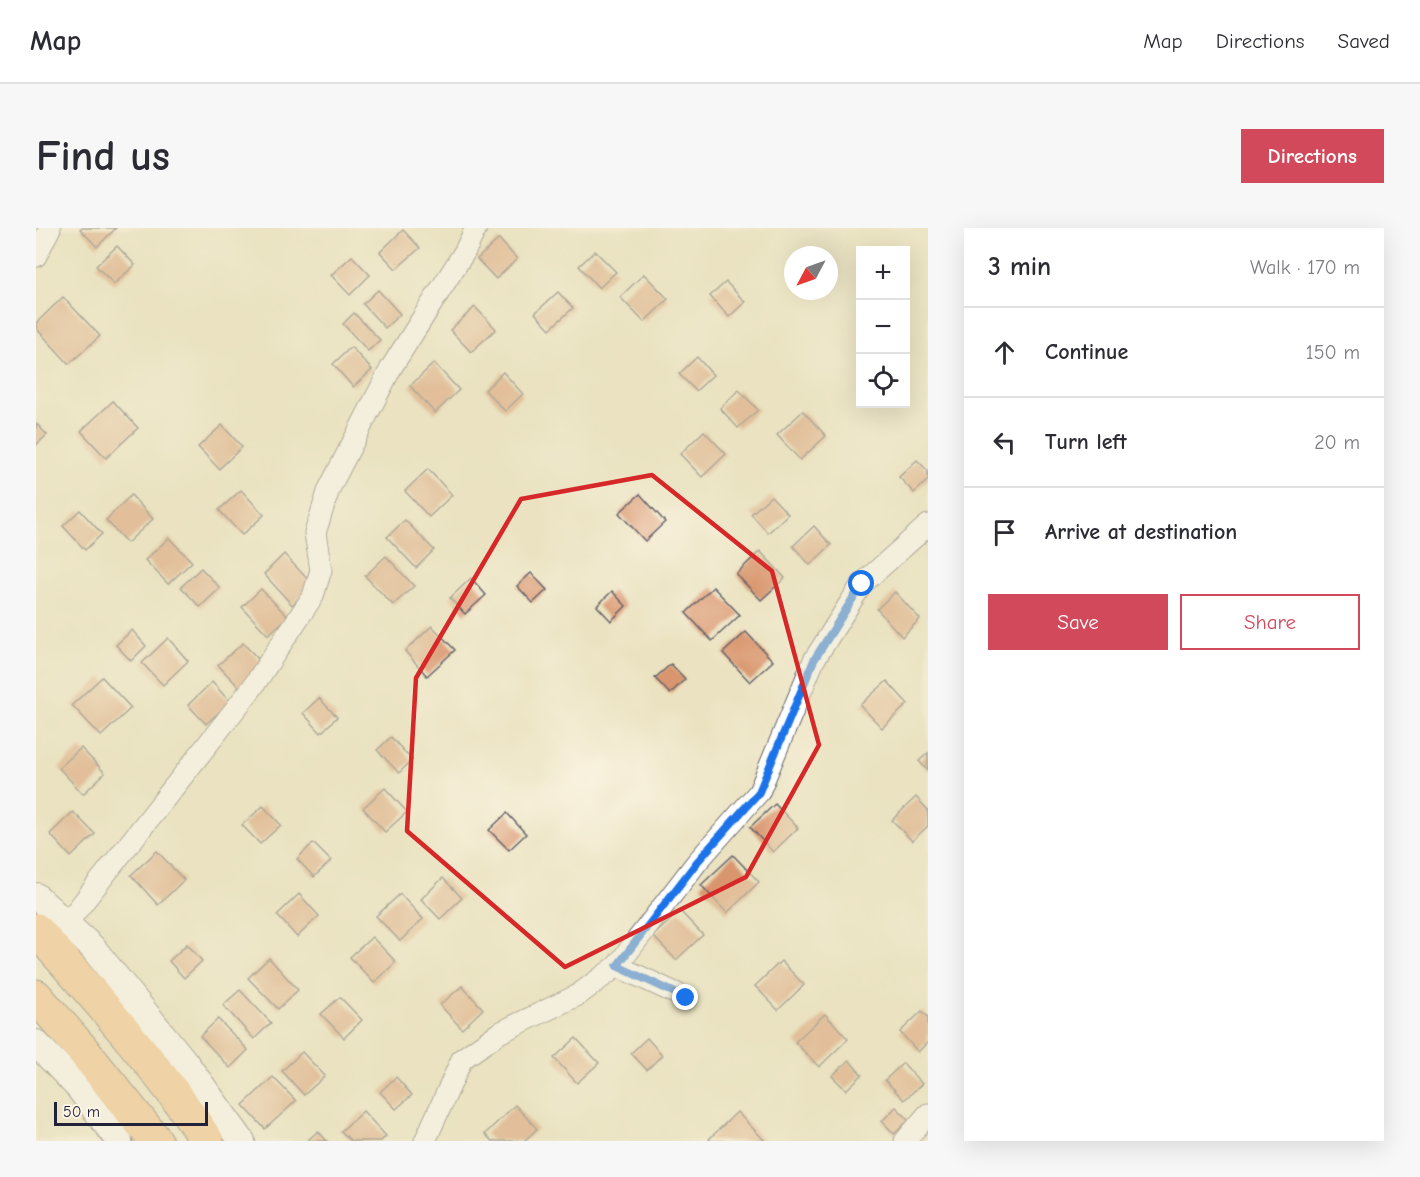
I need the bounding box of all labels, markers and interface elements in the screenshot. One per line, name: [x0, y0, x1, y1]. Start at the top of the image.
text: Map: [30, 25, 81, 57]
text: Map: [1143, 29, 1183, 53]
text: Directions: [1216, 29, 1305, 53]
text: Saved: [1338, 29, 1390, 53]
button: Directions: [1241, 129, 1384, 183]
text: Find us: [36, 132, 170, 181]
north arrow: [784, 246, 838, 300]
map controls: [856, 246, 910, 408]
button: +: [856, 246, 910, 300]
text: 3 min: [988, 252, 1051, 282]
text: Walk · 170 m: [1250, 256, 1360, 279]
button: −: [856, 300, 910, 354]
icon: ahead: [988, 336, 1021, 369]
text: Continue: [1045, 339, 1128, 365]
text: 150 m: [1306, 341, 1360, 364]
button: locate: [856, 354, 910, 408]
icon: left: [988, 426, 1021, 459]
text: Turn left: [1045, 429, 1127, 455]
text: 20 m: [1314, 431, 1360, 454]
icon: arrive: [988, 516, 1021, 549]
text: Arrive at destination: [1045, 519, 1237, 545]
route start: [848, 570, 874, 596]
button: Save: [988, 594, 1168, 650]
button: Share: [1180, 594, 1360, 650]
route end: [672, 984, 698, 1010]
scale bar: [54, 1099, 208, 1126]
text: 50 m: [63, 1103, 100, 1121]

